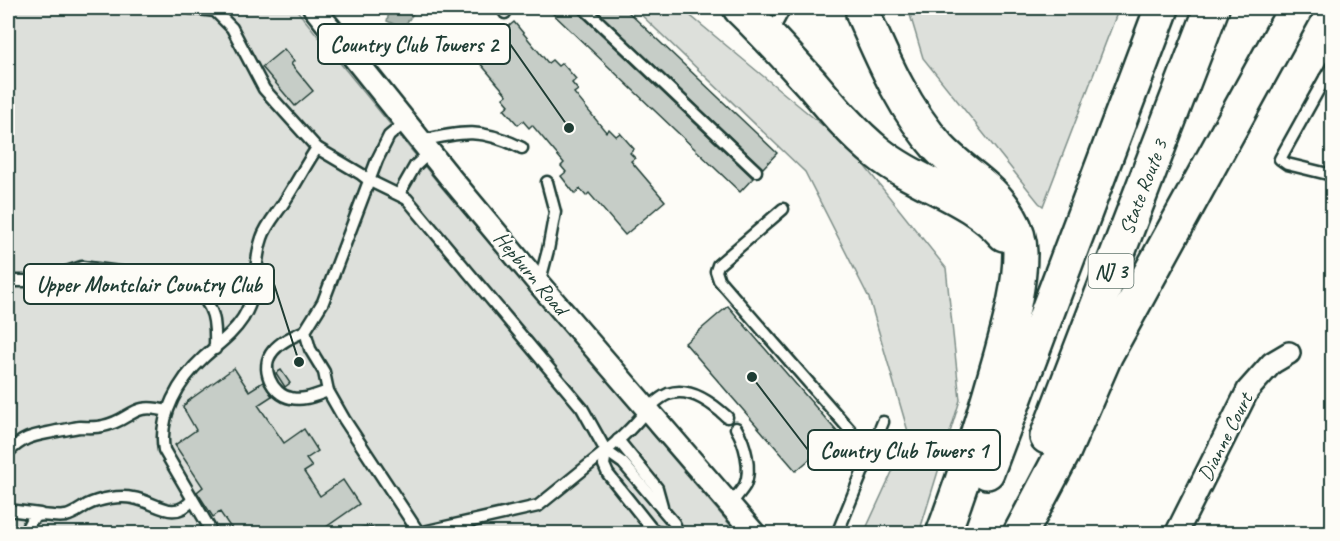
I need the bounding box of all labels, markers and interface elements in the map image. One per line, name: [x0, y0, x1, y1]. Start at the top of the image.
callout: Country Club Towers 2: [318, 24, 510, 64]
text: Country Club Towers 2: [330, 31, 500, 59]
street label: State Route 3: [1113, 134, 1174, 238]
street label: Hepburn Road: [488, 226, 576, 323]
road number: NJ 3: [1088, 254, 1134, 288]
callout: Upper Montclair Country Club: [24, 264, 274, 304]
text: Upper Montclair Country Club: [36, 271, 263, 299]
street label: Dianne Court: [1192, 387, 1259, 485]
callout: Country Club Towers 1: [808, 430, 1000, 470]
text: Country Club Towers 1: [820, 437, 990, 465]

